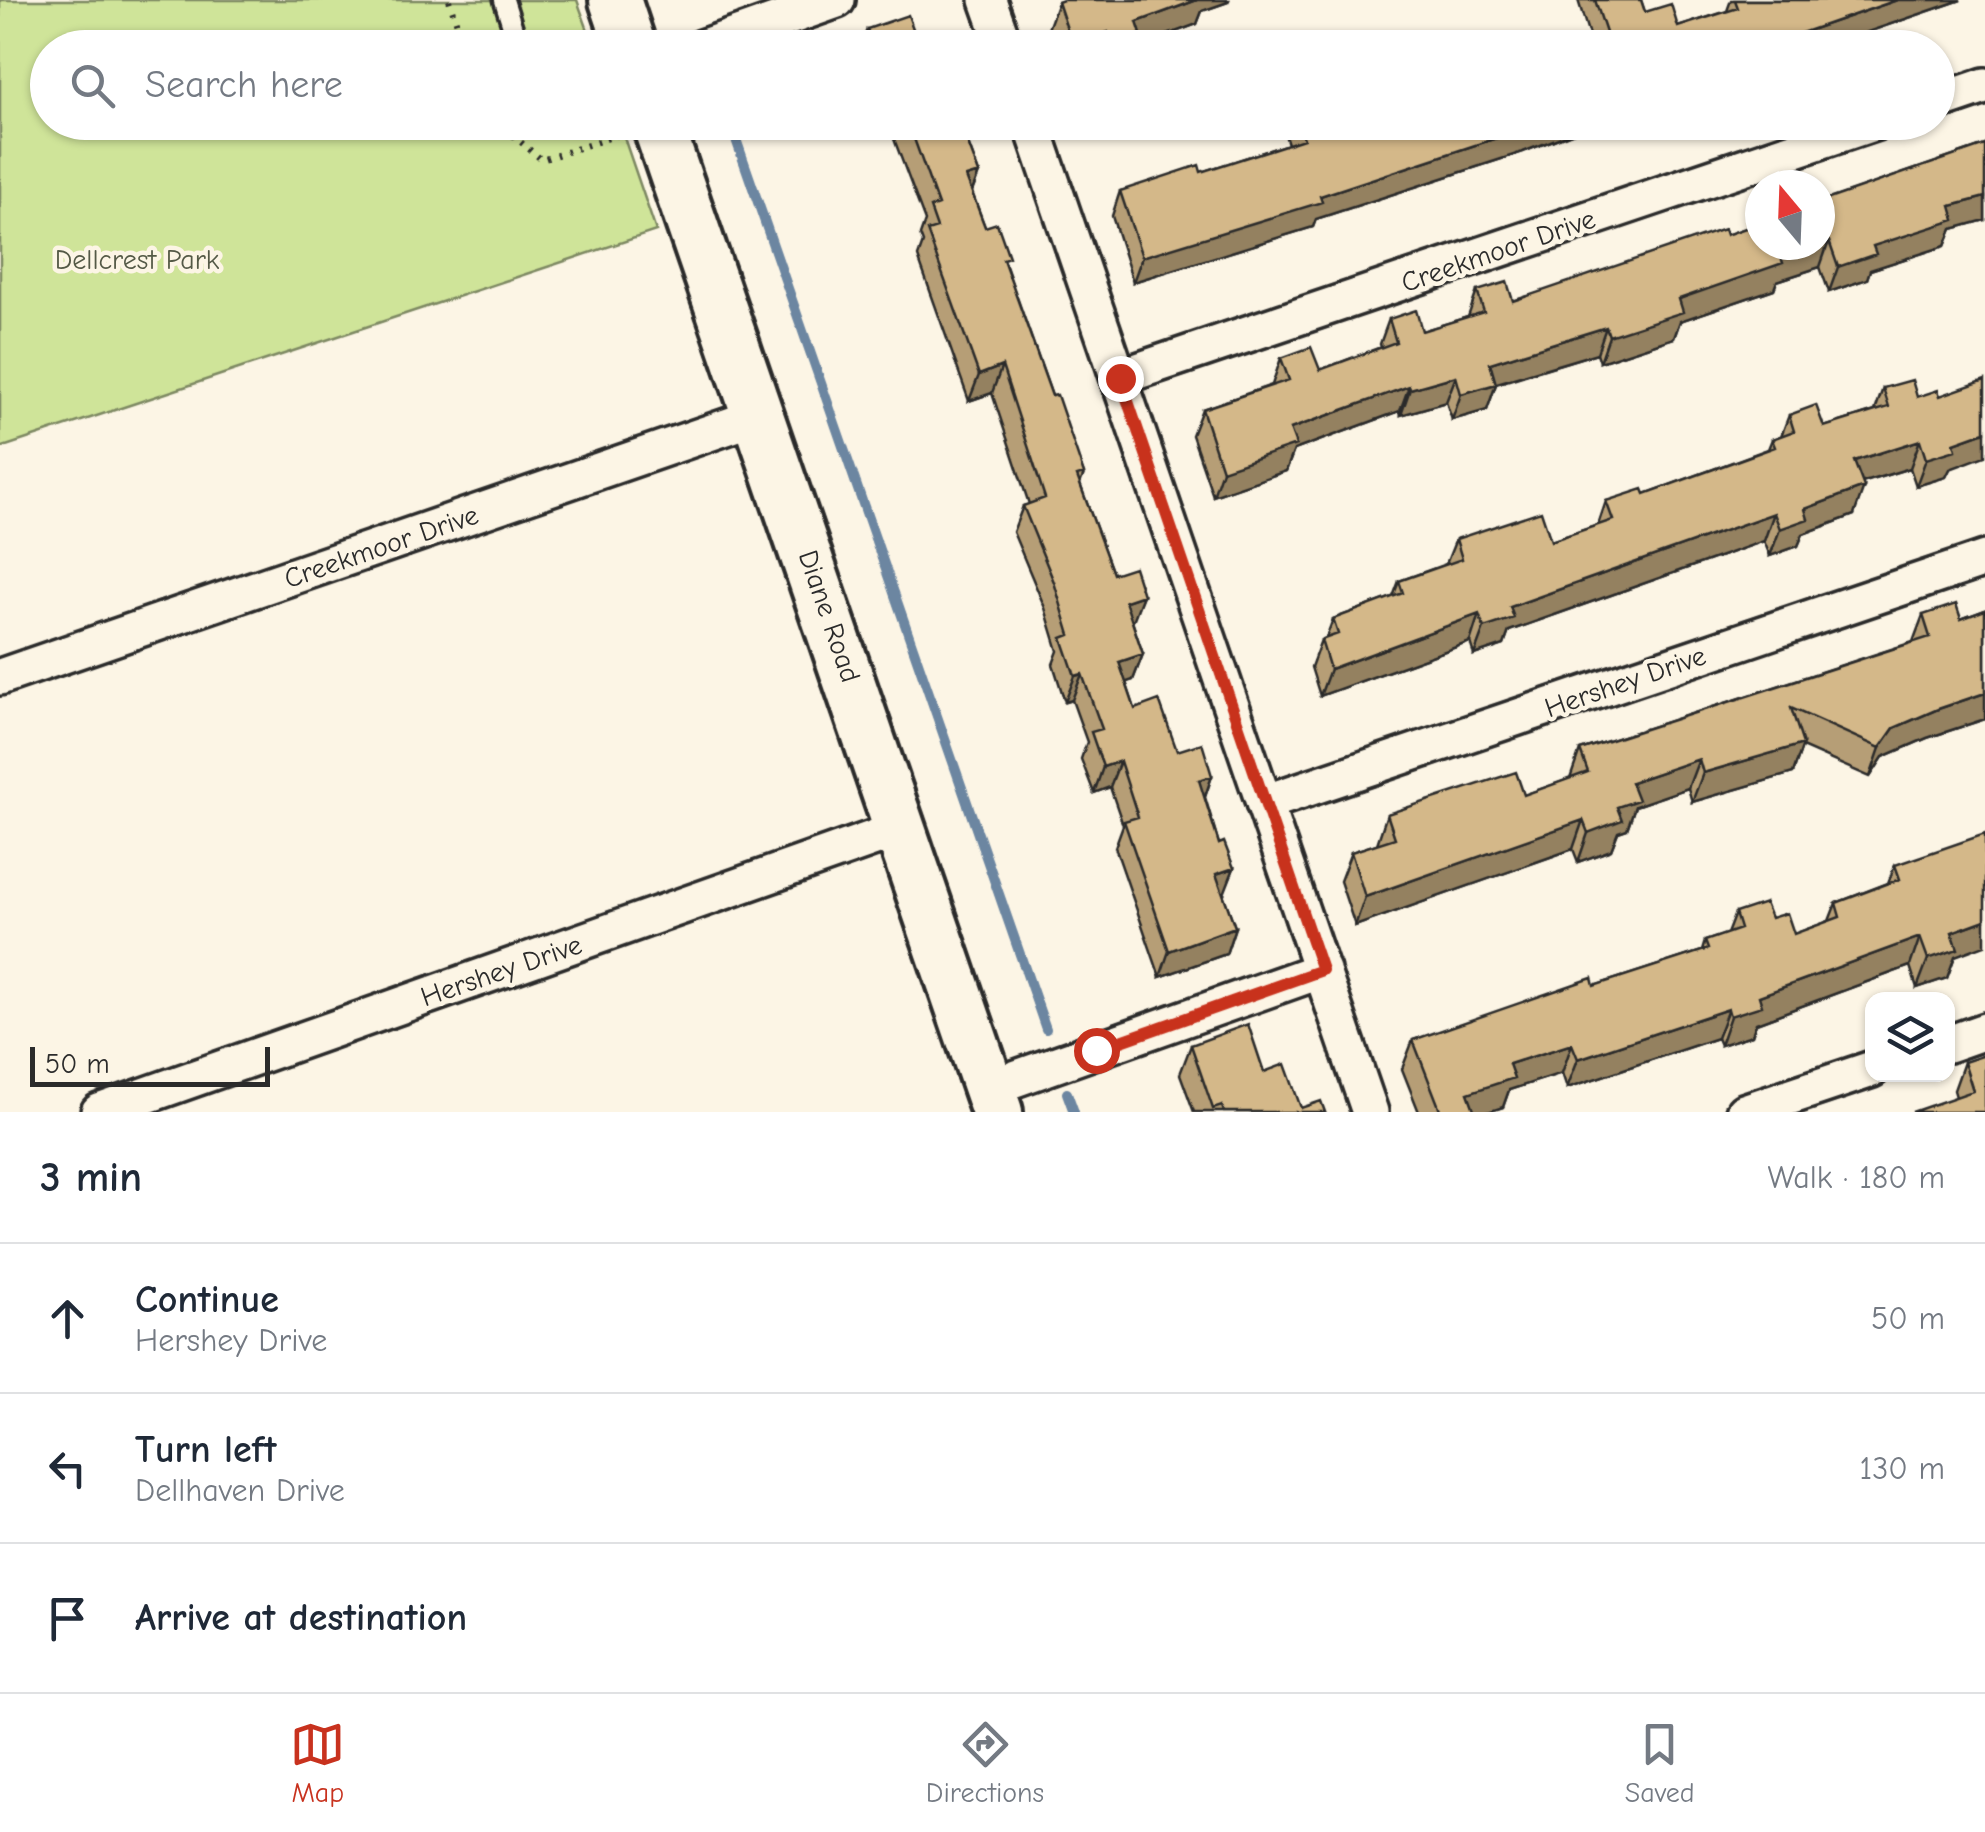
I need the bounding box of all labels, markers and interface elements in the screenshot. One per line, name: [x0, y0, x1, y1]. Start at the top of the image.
search box: [30, 30, 1955, 140]
icon: search: [65, 58, 120, 113]
text: Search here: [145, 63, 343, 107]
north arrow: [1745, 170, 1835, 260]
street label: Creekmoor Drive: [1397, 203, 1599, 299]
park label: Dellcrest Park: [55, 244, 220, 276]
route end: [1098, 356, 1144, 402]
street label: Creekmoor Drive: [280, 499, 482, 595]
street label: Diane Road: [792, 546, 867, 687]
street label: Hershey Drive: [1541, 639, 1710, 724]
street label: Hershey Drive: [417, 928, 586, 1013]
map controls: [1865, 992, 1955, 1082]
button: layers: [1865, 992, 1955, 1082]
route start: [1074, 1028, 1120, 1074]
scale bar: [30, 1042, 270, 1086]
text: 50 m: [45, 1048, 110, 1080]
text: 3 min: [40, 1153, 142, 1202]
text: Walk · 180 m: [1768, 1159, 1945, 1196]
text: Continue: [135, 1278, 279, 1322]
icon: ahead: [40, 1291, 95, 1346]
text: 50 m: [1871, 1300, 1945, 1337]
text: Hershey Drive: [135, 1322, 327, 1359]
text: Turn left: [135, 1428, 276, 1472]
icon: left: [40, 1441, 95, 1496]
text: 130 m: [1859, 1450, 1945, 1487]
text: Dellhaven Drive: [135, 1472, 345, 1509]
icon: arrive: [40, 1591, 95, 1646]
text: Arrive at destination: [135, 1596, 467, 1640]
tab: Map: [290, 1717, 345, 1809]
tab: Directions: [926, 1717, 1044, 1809]
tab: Saved: [1625, 1717, 1695, 1809]

